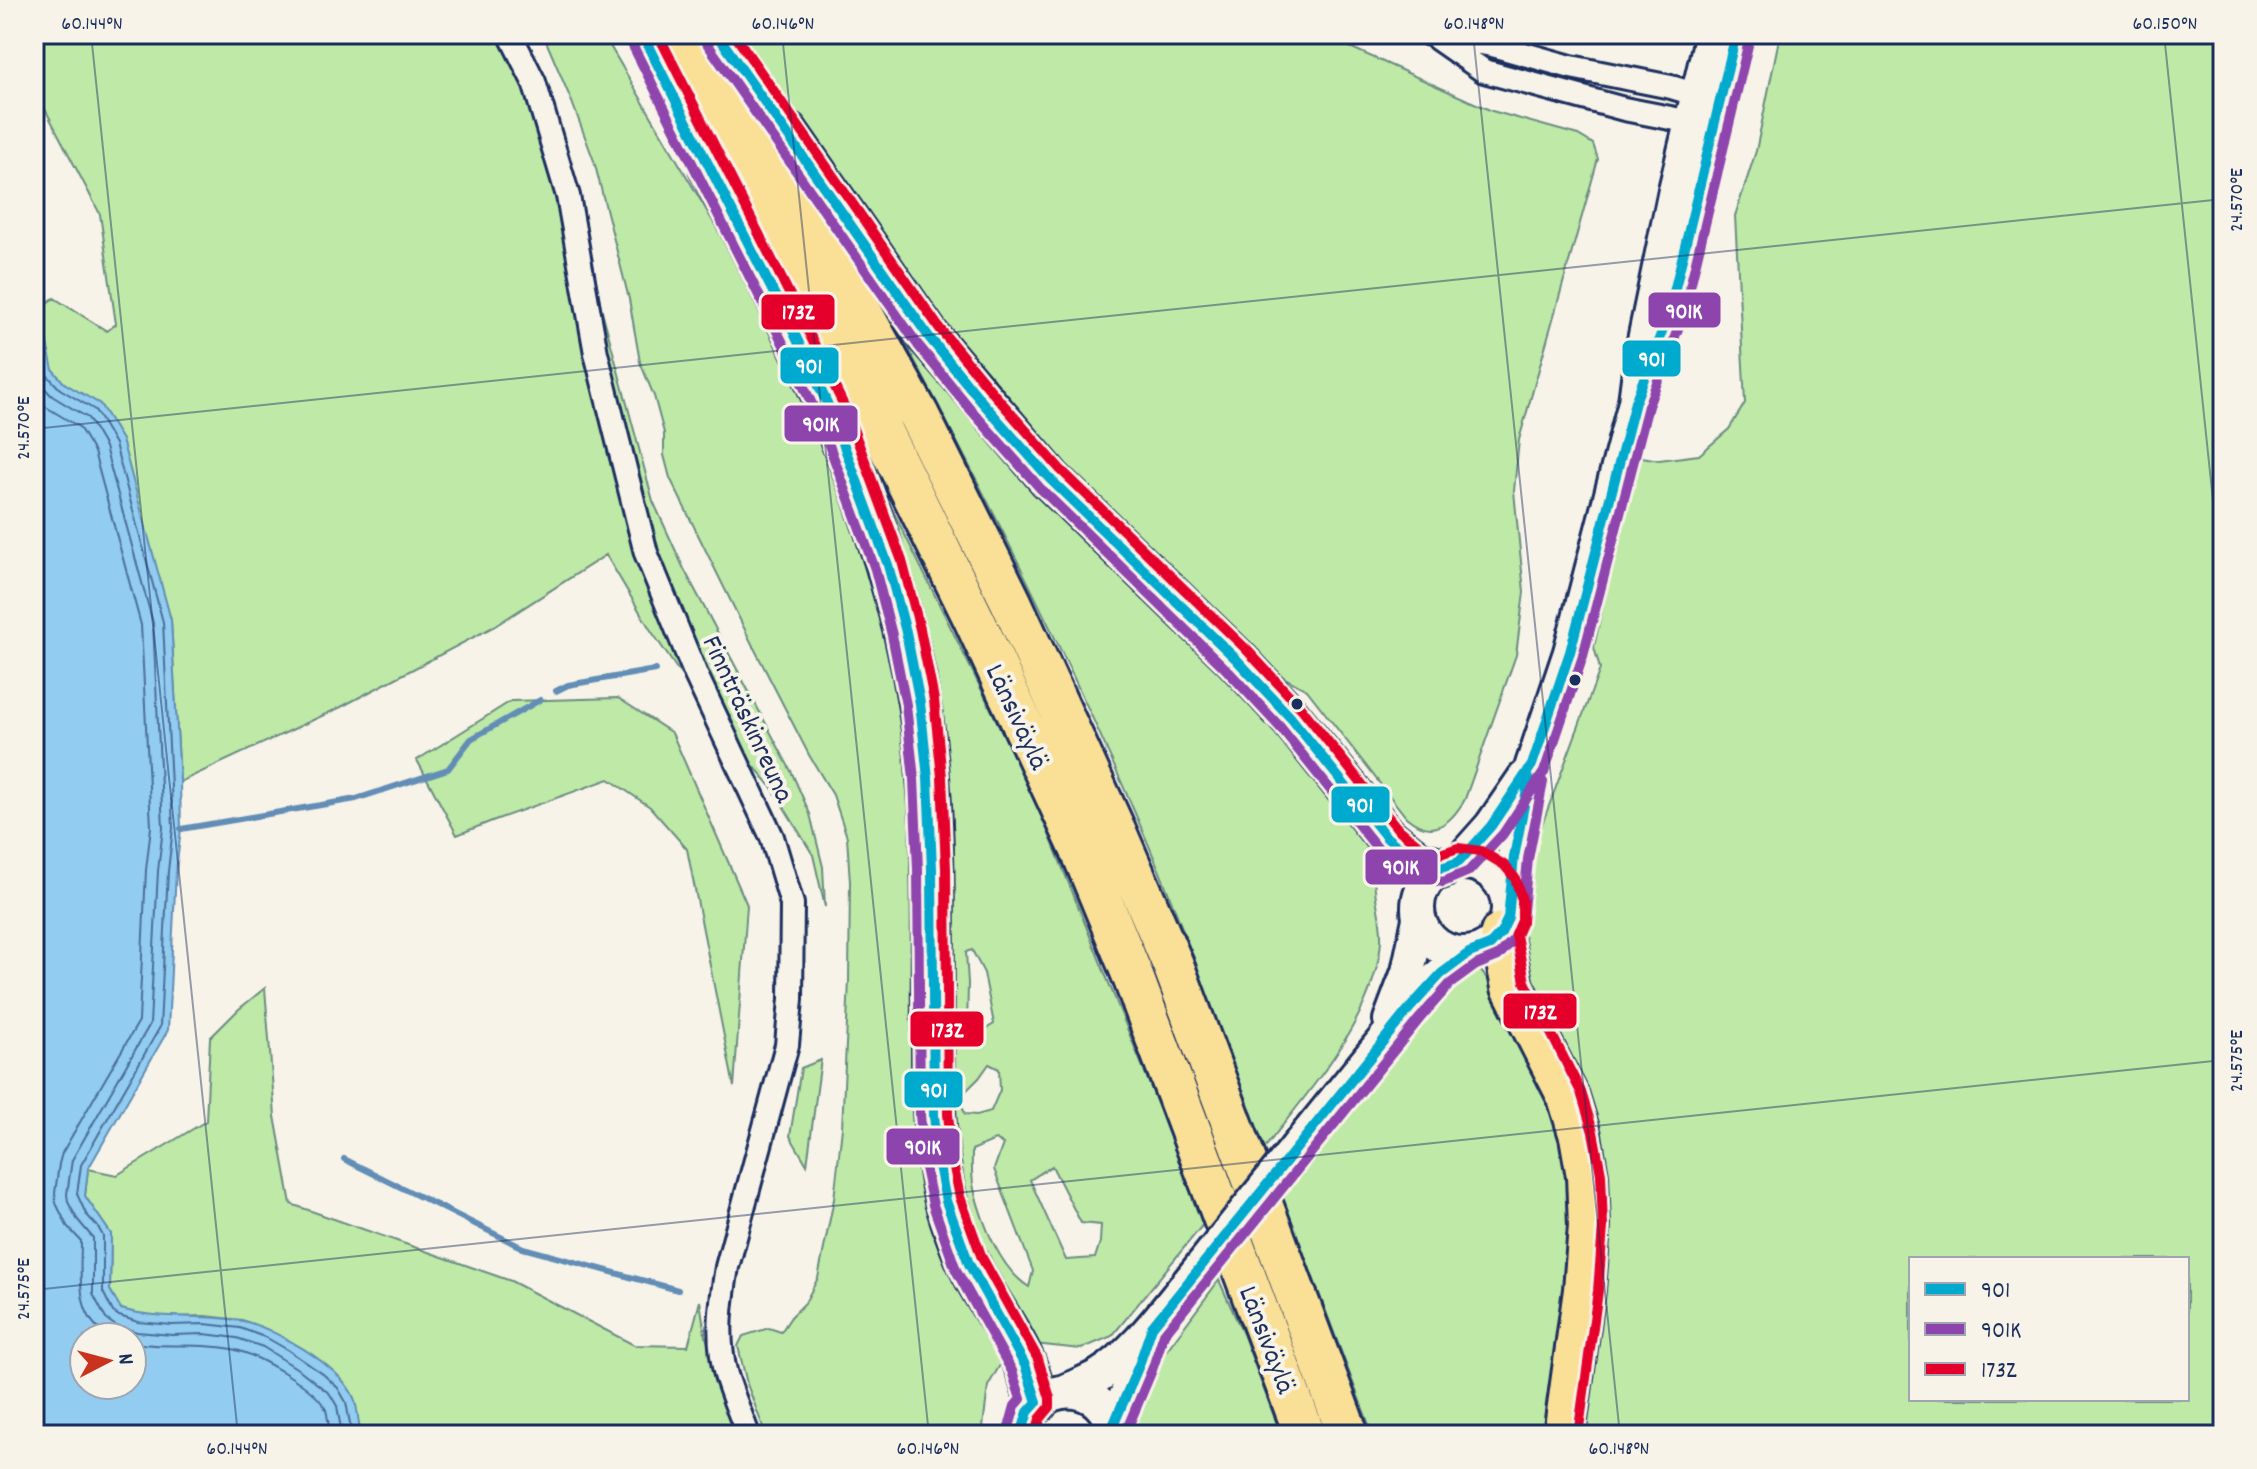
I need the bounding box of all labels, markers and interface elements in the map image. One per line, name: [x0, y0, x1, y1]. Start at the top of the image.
text: 60.144°N: [61, 11, 123, 39]
text: 60.146°N: [752, 11, 814, 39]
text: 60.148°N: [1443, 11, 1505, 39]
text: 60.150°N: [2133, 11, 2197, 39]
text: 24.570°E: [2224, 168, 2252, 232]
line badge: 901K: [1647, 291, 1722, 329]
line badge: 173Z: [760, 293, 836, 331]
text: 901K: [1665, 298, 1703, 329]
text: 173Z: [782, 299, 816, 330]
line badge: 901: [1621, 339, 1682, 378]
line badge: 901: [779, 346, 840, 385]
text: 901: [1639, 346, 1665, 377]
text: 901: [796, 353, 822, 384]
text: 24.570°E: [11, 396, 39, 460]
line badge: 901K: [783, 404, 859, 443]
text: 901K: [802, 411, 840, 442]
street label: Finnträskinreuna: [689, 630, 802, 811]
street label: Länsiväylä: [972, 658, 1056, 778]
unlabelled marker: [1567, 672, 1583, 688]
unlabelled marker: [1289, 696, 1305, 712]
line badge: 901: [1330, 785, 1391, 824]
text: 901: [1347, 792, 1373, 823]
line badge: 901K: [1364, 848, 1439, 886]
text: 901K: [1382, 854, 1420, 885]
line badge: 173Z: [1502, 992, 1578, 1030]
text: 173Z: [1524, 999, 1558, 1030]
line badge: 173Z: [909, 1010, 985, 1048]
text: 173Z: [931, 1017, 965, 1048]
text: 24.575°E: [2224, 1030, 2252, 1092]
line badge: 901: [903, 1070, 964, 1109]
text: 901: [921, 1077, 947, 1108]
line badge: 901K: [885, 1127, 961, 1166]
text: 901K: [904, 1134, 942, 1165]
legend: [1909, 1257, 2189, 1401]
text: 24.575°E: [11, 1258, 39, 1320]
text: 901: [1981, 1275, 2010, 1309]
street label: Länsiväylä: [1225, 1281, 1303, 1401]
text: 901K: [1981, 1315, 2021, 1349]
north arrow: [68, 1321, 148, 1401]
text: N: [108, 1352, 140, 1366]
text: 173Z: [1981, 1355, 2017, 1389]
text: 60.144°N: [206, 1436, 268, 1464]
text: 60.146°N: [897, 1436, 959, 1464]
text: 60.148°N: [1588, 1436, 1650, 1464]

